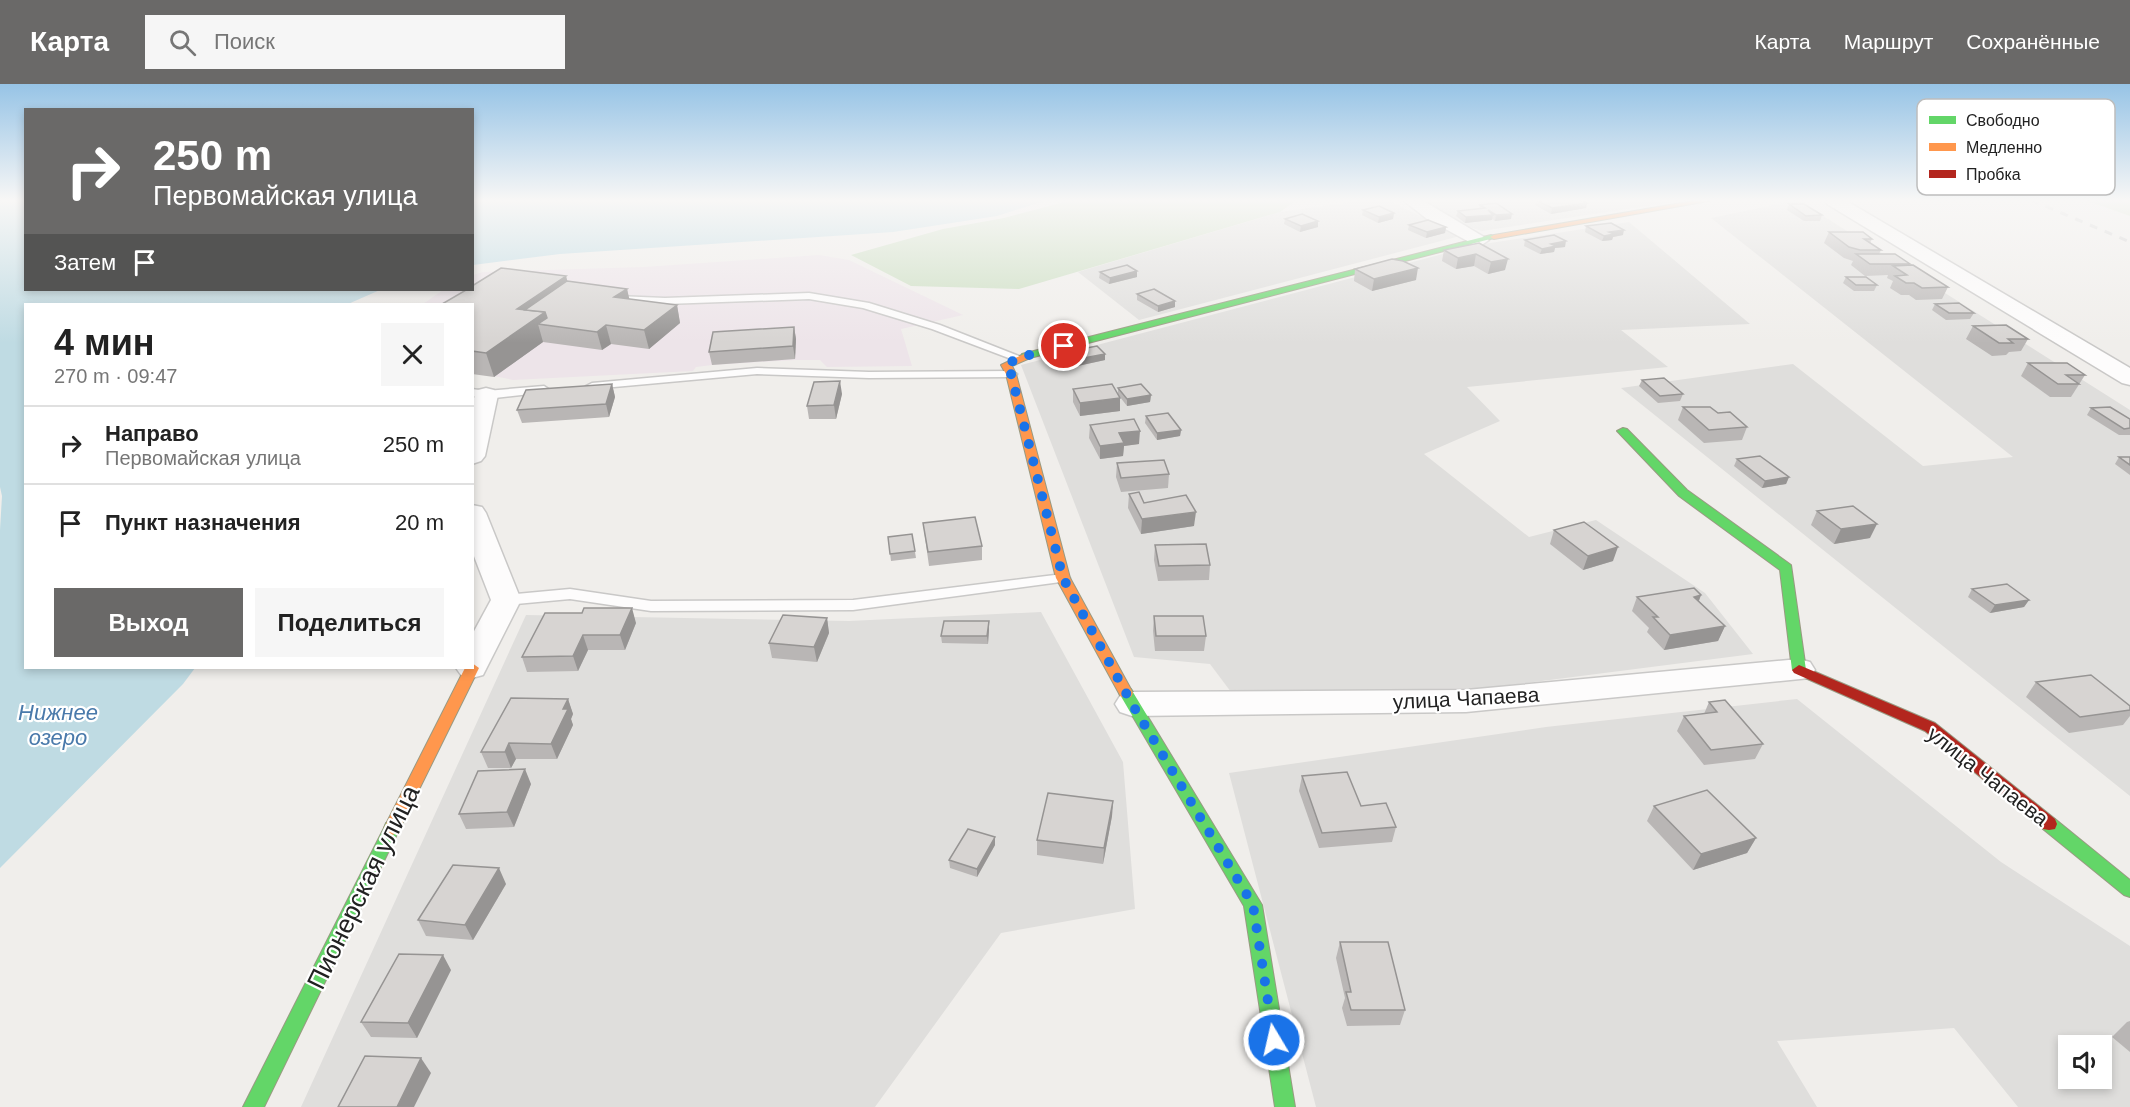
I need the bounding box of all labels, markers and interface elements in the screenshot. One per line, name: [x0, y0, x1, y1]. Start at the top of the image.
search box: [145, 15, 565, 69]
text: Карта: [30, 26, 109, 57]
icon: search: [166, 26, 199, 59]
text: Поиск: [214, 29, 275, 54]
text: Карта: [1755, 30, 1811, 53]
text: Маршрут: [1844, 30, 1933, 53]
text: Сохранённые: [1966, 30, 2100, 53]
legend: [1917, 99, 2115, 195]
text: Свободно: [1966, 112, 2040, 129]
icon: right: [54, 132, 132, 210]
text: 250 m: [153, 132, 272, 179]
text: Медленно: [1966, 139, 2042, 156]
text: Пробка: [1966, 166, 2021, 183]
text: Первомайская улица: [153, 181, 417, 211]
icon: arrive: [128, 246, 161, 279]
text: Затем: [54, 250, 116, 275]
pin: [1038, 320, 1089, 371]
text: 4 мин: [54, 322, 155, 363]
button: close: [381, 323, 444, 386]
icon: arrive: [1047, 329, 1080, 362]
text: 270 m · 09:47: [54, 365, 177, 387]
text: Направо: [105, 421, 199, 446]
icon: right: [54, 429, 87, 462]
text: 250 m: [383, 432, 444, 457]
text: Первомайская улица: [105, 447, 301, 469]
icon: arrive: [54, 507, 87, 540]
text: Пункт назначения: [105, 510, 301, 535]
text: 20 m: [395, 510, 444, 535]
button: Выход: [54, 588, 243, 657]
button: Поделиться: [255, 588, 444, 657]
street label: улица Чапаева: [1392, 683, 1540, 713]
water label: Нижнее озеро: [18, 700, 98, 750]
street label: улица Чапаева: [1923, 722, 2053, 830]
street label: Пионерская улица: [301, 780, 426, 994]
position arrow: [1242, 1008, 1306, 1072]
map controls: [2058, 1035, 2112, 1089]
button: sound: [2058, 1035, 2112, 1089]

